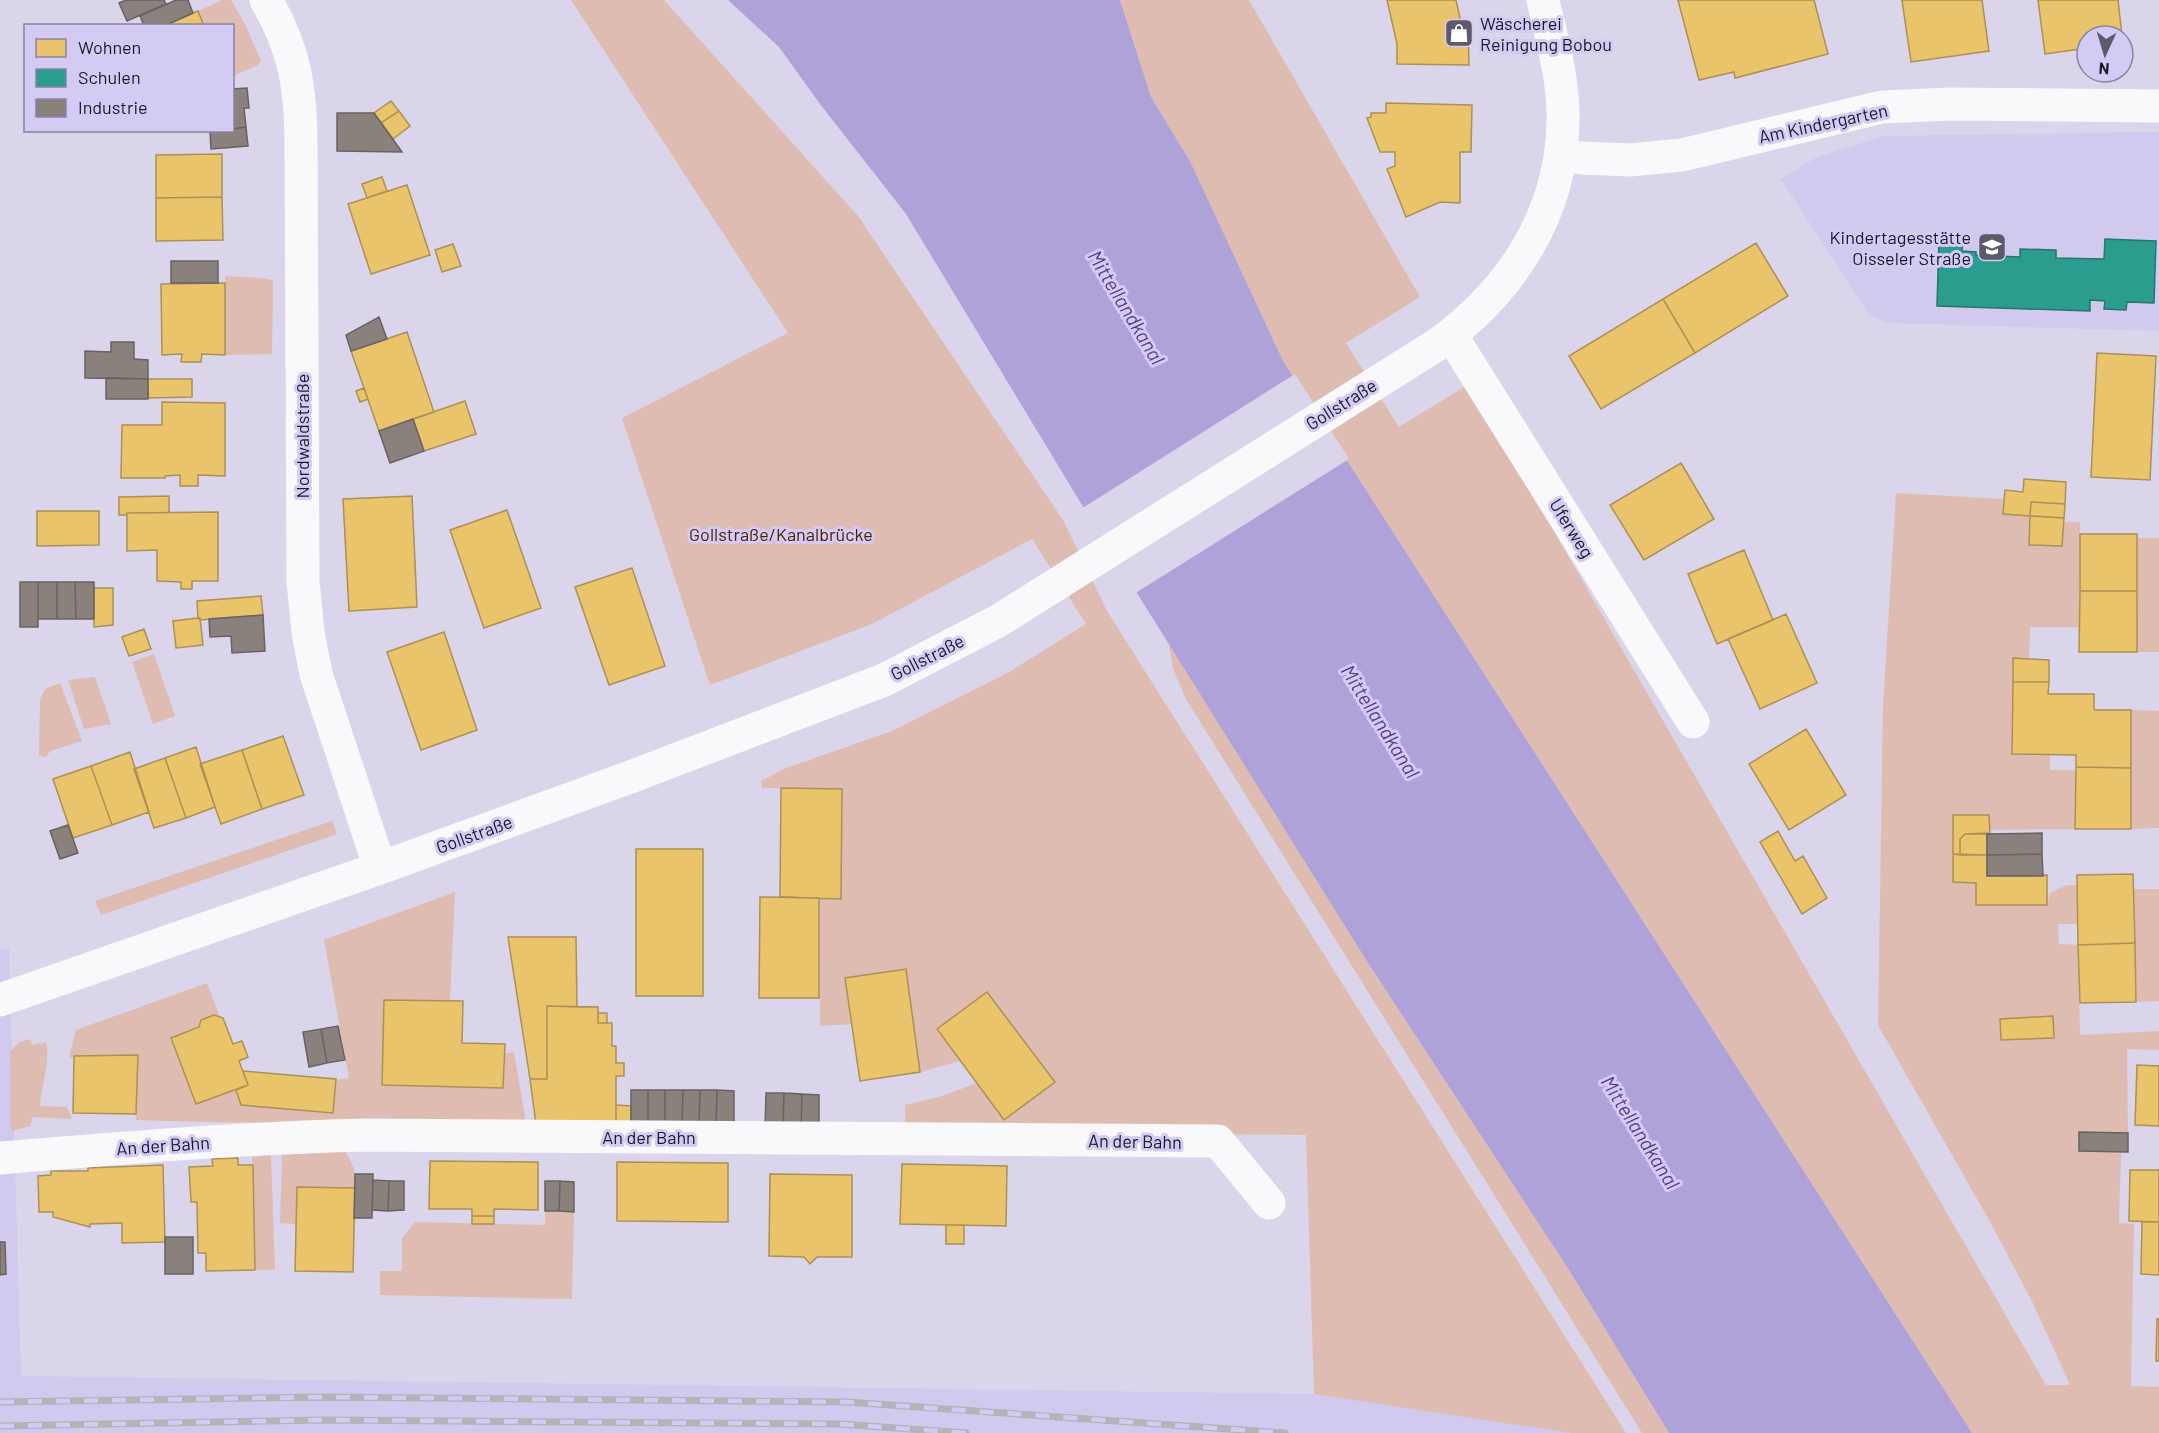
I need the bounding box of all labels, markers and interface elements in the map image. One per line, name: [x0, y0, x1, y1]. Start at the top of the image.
place label: Wäscherei Reinigung Bobou: [1480, 12, 1612, 55]
shop icon: Wäscherei Reinigung Bobou: [1443, 17, 1475, 49]
legend: [24, 24, 234, 132]
north arrow: [2075, 24, 2135, 84]
text: Wohnen: [78, 36, 141, 58]
text: N: [2098, 60, 2110, 79]
text: Schulen: [78, 66, 141, 88]
text: Industrie: [78, 96, 148, 118]
street label: Am Kindergarten: [1756, 99, 1890, 147]
place label: Kindertagesstätte Oisseler Straße: [1830, 226, 1971, 269]
school or university icon: Kindertagesstätte Oisseler Straße: [1976, 231, 2008, 263]
water label: Mittellandkanal: [1084, 246, 1171, 369]
street label: Nordwaldstraße: [291, 374, 313, 498]
street label: Gollstraße: [1301, 374, 1381, 434]
street label: Uferweg: [1545, 494, 1599, 562]
park label: Gollstraße/Kanalbrücke: [689, 523, 873, 545]
street label: Gollstraße: [887, 629, 967, 685]
water label: Mittellandkanal: [1337, 660, 1426, 782]
street label: Gollstraße: [433, 810, 515, 858]
water label: Mittellandkanal: [1597, 1071, 1686, 1193]
street label: An der Bahn: [602, 1126, 696, 1148]
street label: An der Bahn: [1088, 1129, 1182, 1153]
street label: An der Bahn: [116, 1131, 210, 1159]

